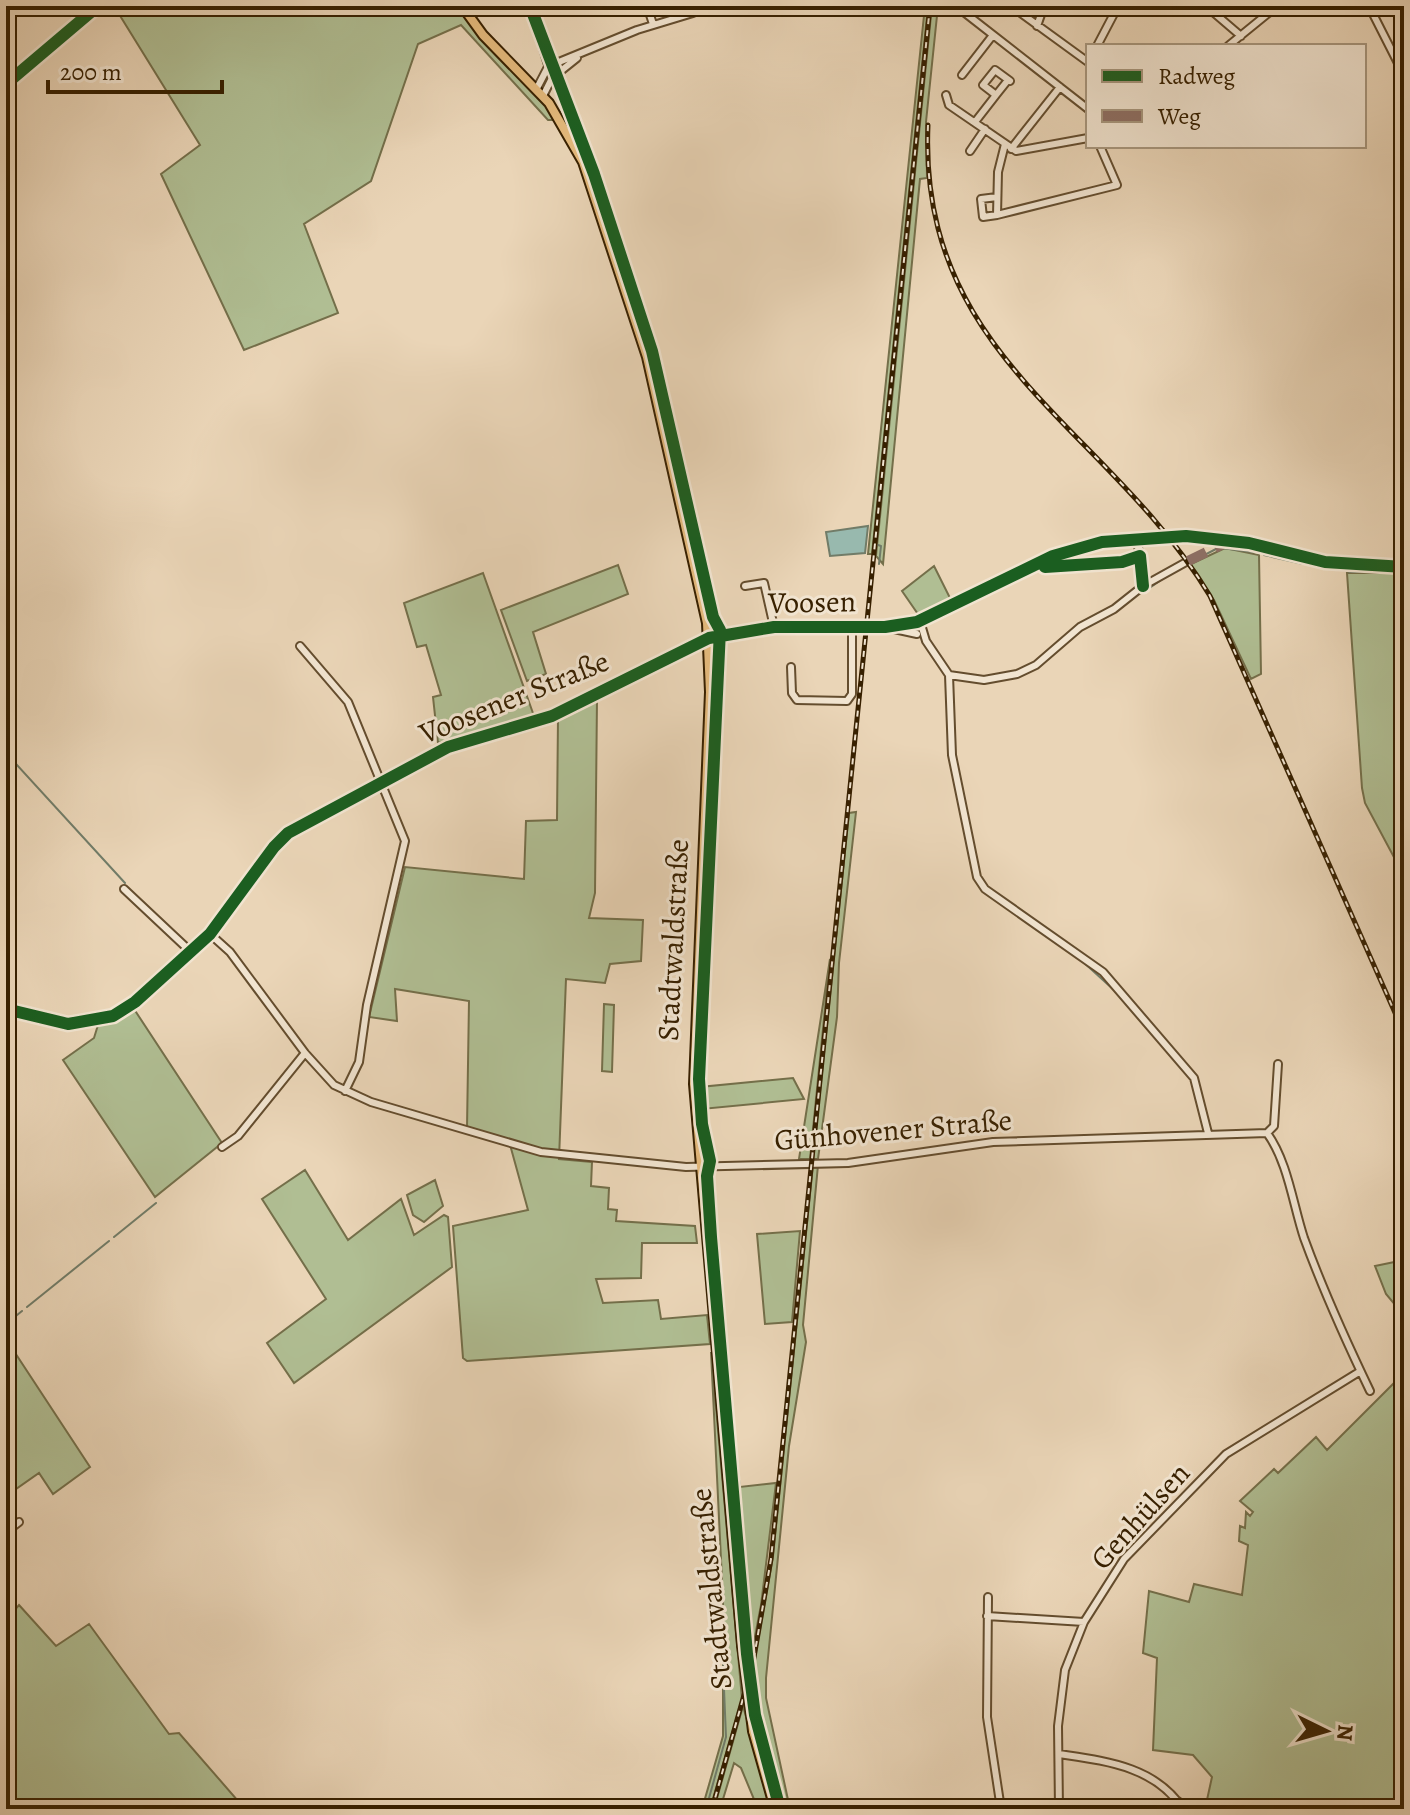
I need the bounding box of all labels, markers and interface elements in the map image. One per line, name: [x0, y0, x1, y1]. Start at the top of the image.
scale bar: [48, 44, 222, 94]
legend: [1086, 44, 1366, 148]
text: 200 m: [60, 56, 122, 88]
text: Radweg: [1158, 60, 1235, 92]
text: Weg: [1157, 100, 1201, 132]
street label: Voosen: [767, 581, 856, 623]
street label: Voosener Straße: [412, 641, 615, 754]
street label: Stadtwaldstraße: [648, 838, 698, 1042]
street label: Günhovener Straße: [773, 1100, 1013, 1160]
street label: Genhülsen: [1081, 1454, 1199, 1578]
street label: Stadtwaldstraße: [681, 1486, 741, 1692]
north arrow: [1286, 1691, 1366, 1771]
text: N: [1329, 1723, 1361, 1742]

